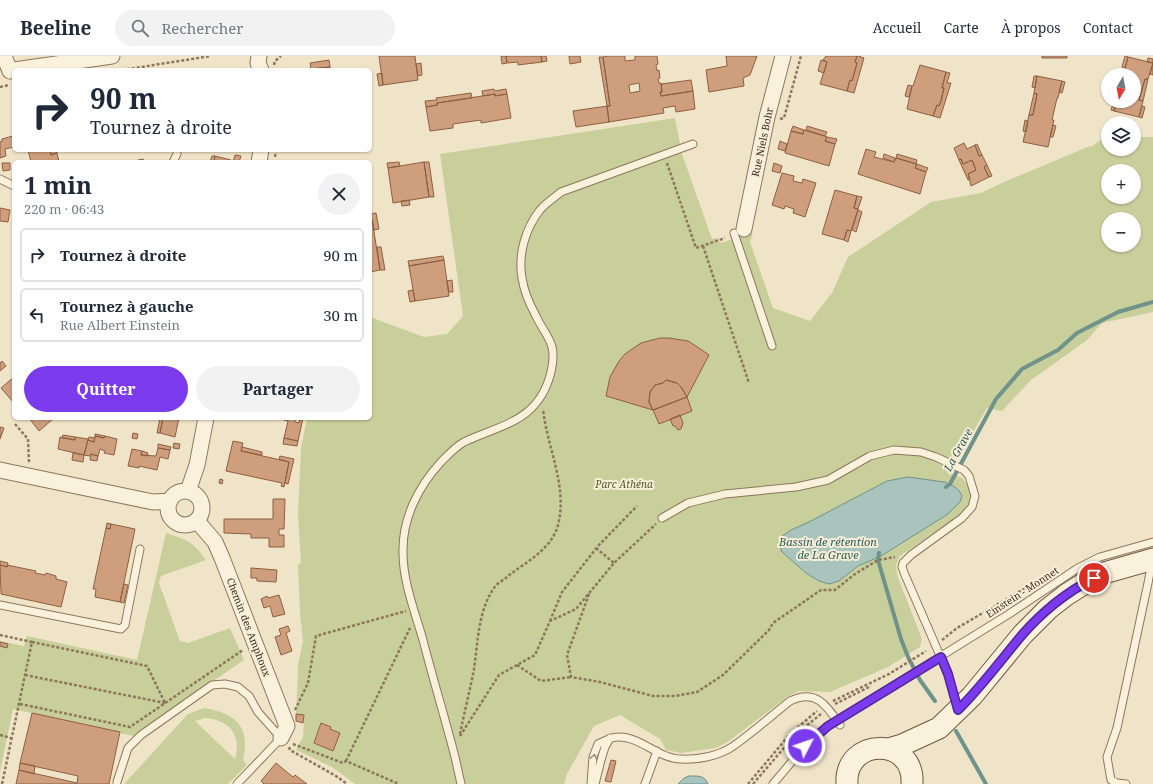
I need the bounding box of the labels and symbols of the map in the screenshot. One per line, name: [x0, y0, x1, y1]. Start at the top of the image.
north arrow: [1101, 68, 1141, 108]
street label: Rue Niels Bohr: [748, 106, 776, 178]
water label: La Grave: [939, 425, 976, 475]
park label: Parc Athéna: [594, 477, 653, 491]
water label: Bassin de rétention de La Grave: [778, 534, 877, 562]
pin: [1077, 561, 1111, 595]
street label: Einstein - Monnet: [983, 563, 1061, 621]
street label: Chemin des Amphoux: [224, 575, 274, 679]
position arrow: [784, 725, 826, 767]
one-way arrow: [589, 754, 598, 761]

